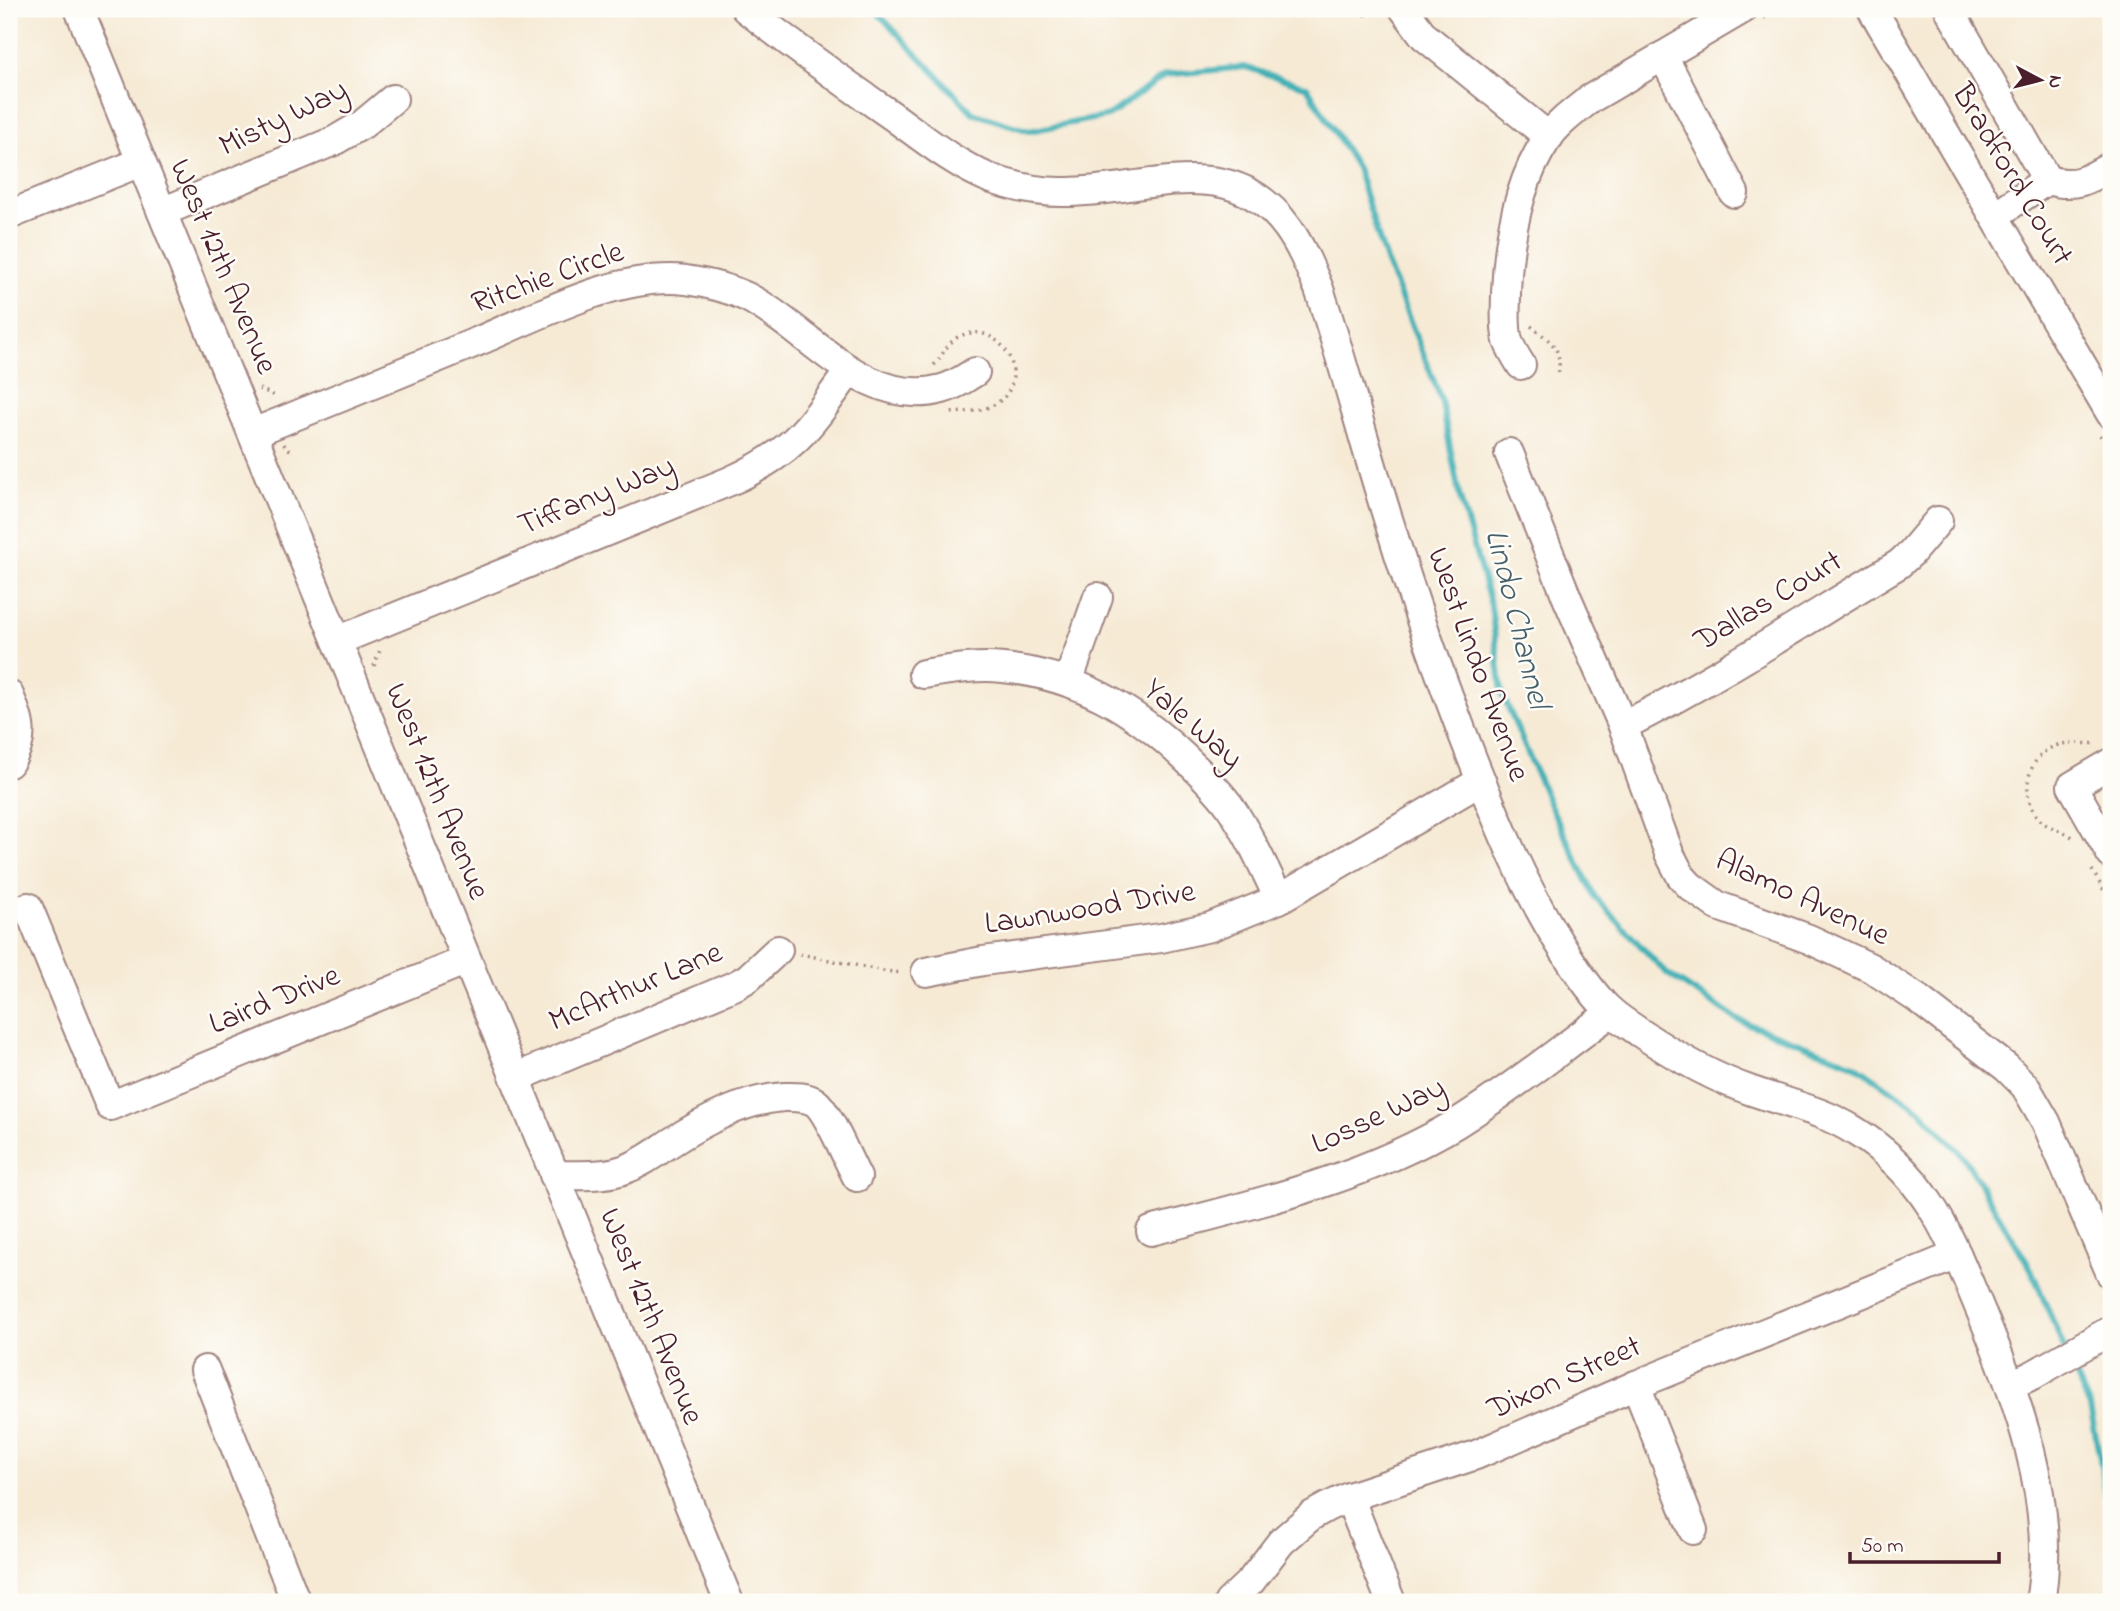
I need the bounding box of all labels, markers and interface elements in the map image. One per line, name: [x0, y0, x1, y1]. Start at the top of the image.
north arrow: [2004, 46, 2074, 116]
street label: Misty Way: [212, 68, 356, 170]
street label: Bradford Court: [1937, 74, 2084, 275]
text: N: [2040, 74, 2069, 90]
street label: West 12th Avenue: [155, 152, 289, 383]
street label: Ritchie Circle: [465, 230, 631, 328]
street label: Tiffany Way: [511, 444, 683, 550]
water label: Lindo Channel: [1471, 524, 1562, 717]
street label: Dallas Court: [1685, 539, 1853, 665]
street label: West Lindo Avenue: [1413, 541, 1541, 789]
street label: Yale Way: [1131, 668, 1253, 782]
street label: West 12th Avenue: [371, 677, 501, 908]
street label: Alamo Avenue: [1707, 838, 1898, 960]
street label: Lawnwood Drive: [981, 869, 1199, 949]
street label: McArthur Lane: [542, 930, 731, 1046]
street label: Laird Drive: [202, 953, 348, 1049]
street label: Losse Way: [1304, 1065, 1454, 1169]
street label: West 12th Avenue: [585, 1202, 715, 1433]
street label: Dixon Street: [1480, 1324, 1650, 1434]
scale bar: [1850, 1520, 1999, 1564]
text: 50 m: [1861, 1532, 1904, 1562]

